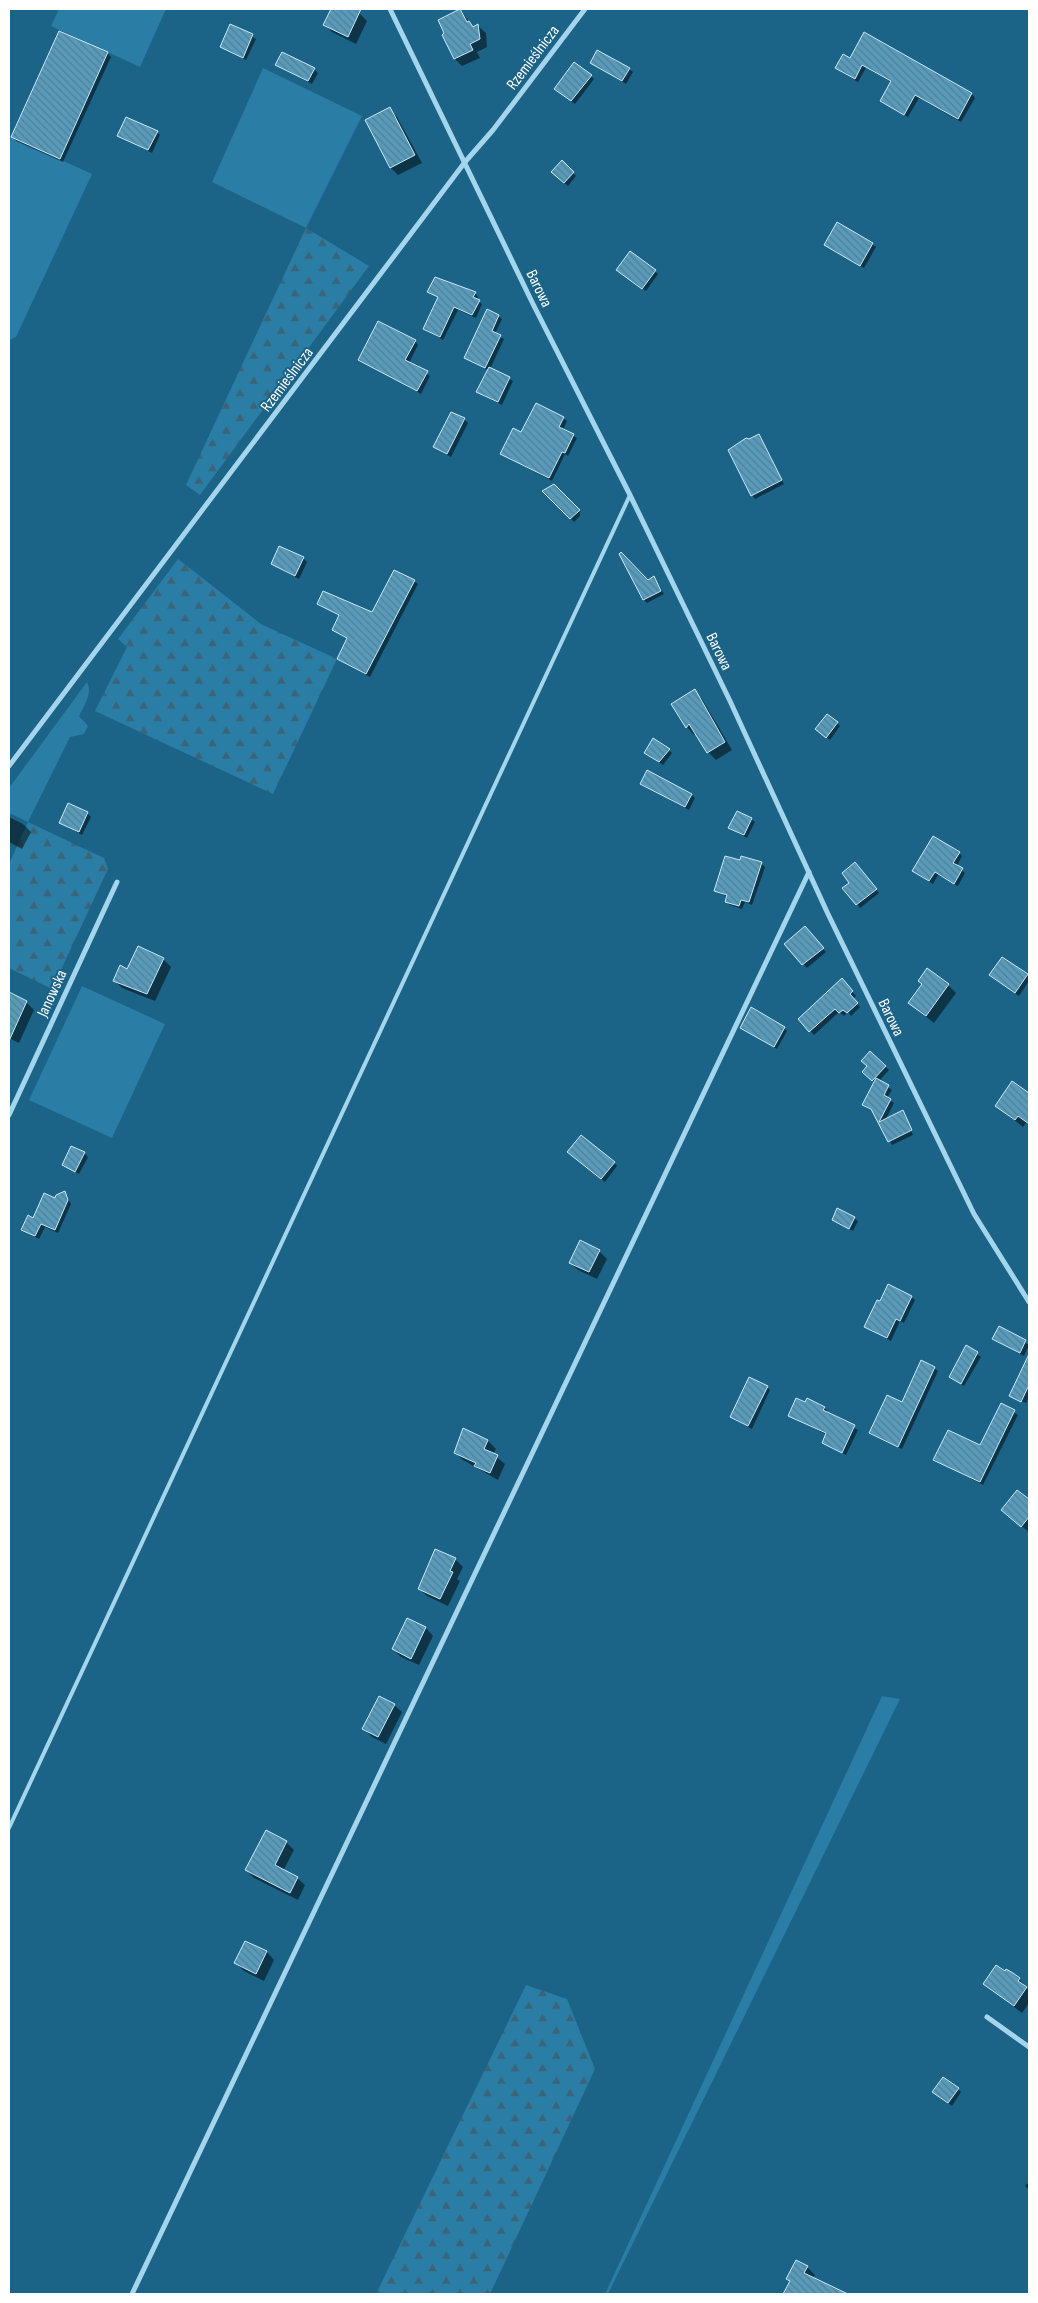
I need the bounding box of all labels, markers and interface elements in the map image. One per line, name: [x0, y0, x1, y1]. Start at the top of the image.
street label: Rzemieślnicza: [503, 22, 564, 94]
street label: Barowa: [522, 267, 556, 310]
street label: Rzemieślnicza: [257, 344, 318, 416]
street label: Barowa: [702, 630, 736, 673]
street label: Janowska: [33, 967, 72, 1021]
street label: Barowa: [874, 996, 908, 1039]

